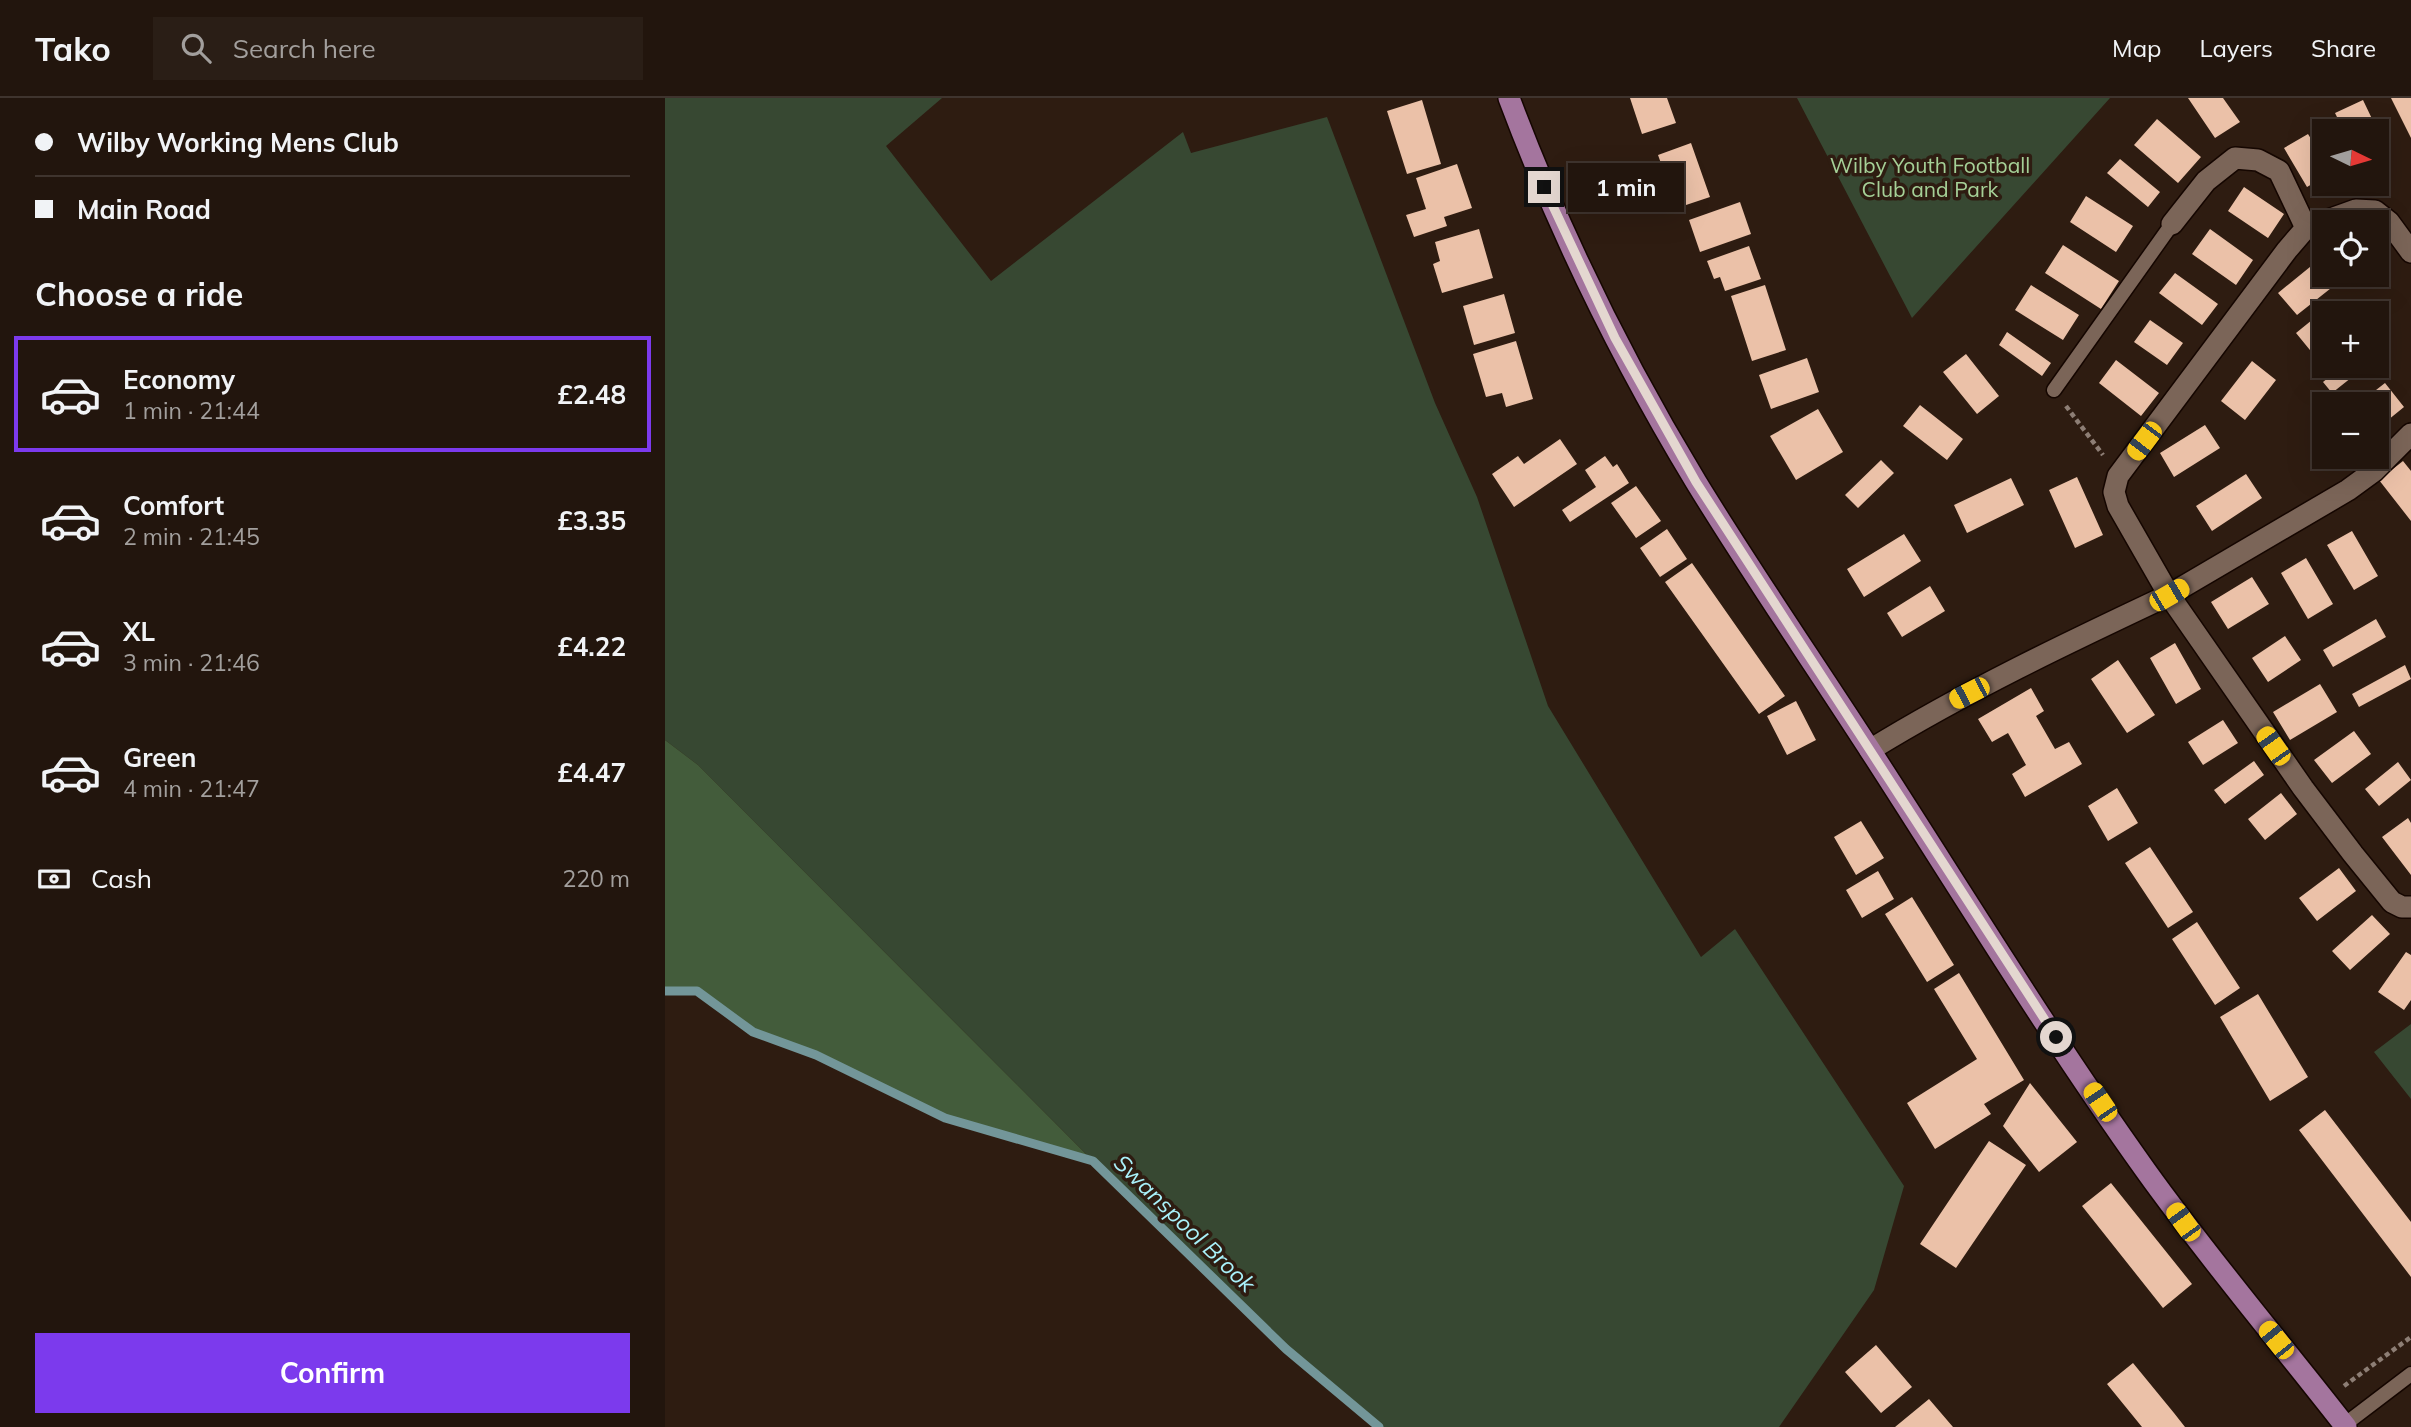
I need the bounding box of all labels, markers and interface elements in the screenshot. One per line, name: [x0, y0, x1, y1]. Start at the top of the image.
search box: [153, 17, 643, 80]
text: Tako: [35, 28, 111, 69]
icon: search: [177, 29, 215, 67]
text: Search here: [233, 32, 376, 65]
text: Map: [2112, 33, 2161, 63]
text: Layers: [2199, 33, 2273, 63]
text: Share: [2311, 33, 2376, 63]
north arrow: [2312, 119, 2389, 196]
map controls: [2312, 119, 2389, 469]
text: Wilby Working Mens Club: [77, 126, 399, 159]
park label: Wilby Youth Football Club and Park: [1830, 152, 2030, 202]
callout: 1 min: [1568, 162, 1684, 212]
route end: [1528, 171, 1560, 203]
text: 1 min: [1596, 173, 1656, 202]
text: Main Road: [77, 193, 211, 226]
button: locate: [2312, 210, 2389, 287]
text: Choose a ride: [35, 274, 243, 314]
button: +: [2312, 301, 2389, 378]
icon: car: [39, 363, 102, 426]
text: Economy: [123, 363, 235, 396]
text: £2.48: [557, 378, 626, 411]
button: −: [2312, 392, 2389, 469]
text: 1 min · 21:44: [123, 396, 260, 425]
car: [2123, 418, 2166, 464]
icon: car: [39, 489, 102, 552]
text: Comfort: [123, 489, 224, 522]
text: £3.35: [557, 504, 626, 537]
text: 2 min · 21:45: [123, 522, 260, 551]
car: [2146, 575, 2193, 615]
icon: car: [39, 615, 102, 678]
text: XL: [123, 615, 155, 648]
text: £4.22: [557, 630, 626, 663]
text: 3 min · 21:46: [123, 648, 260, 677]
car: [1946, 674, 1993, 712]
car: [2253, 723, 2294, 769]
icon: car: [39, 741, 102, 804]
text: Green: [123, 741, 196, 774]
text: £4.47: [557, 756, 626, 789]
text: 4 min · 21:47: [123, 774, 260, 803]
icon: cash: [35, 860, 73, 898]
text: Cash: [91, 862, 152, 895]
text: 220 m: [562, 864, 630, 893]
route start: [2040, 1021, 2072, 1053]
car: [2080, 1079, 2121, 1125]
water label: Swanspool Brook: [1108, 1148, 1263, 1299]
car: [2163, 1199, 2204, 1245]
car: [2255, 1317, 2298, 1363]
button: Confirm: [35, 1333, 630, 1413]

